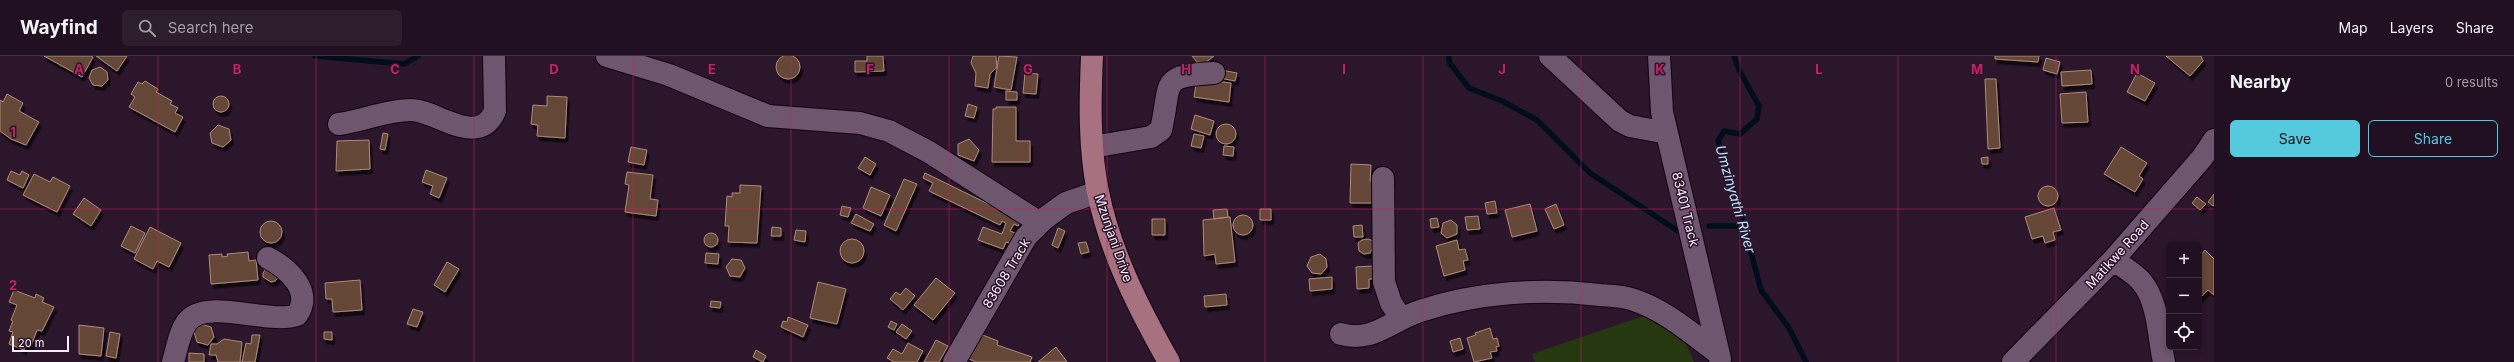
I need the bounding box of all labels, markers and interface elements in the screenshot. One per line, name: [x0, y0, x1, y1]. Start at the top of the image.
search box: [122, 10, 402, 46]
text: Wayfind: [20, 16, 98, 39]
icon: search: [136, 17, 158, 39]
text: Search here: [168, 18, 253, 37]
text: Map: [2339, 19, 2368, 36]
text: Layers: [2390, 19, 2434, 36]
text: Share: [2456, 19, 2494, 36]
text: A: [74, 61, 84, 77]
text: B: [233, 61, 242, 77]
text: C: [390, 61, 400, 77]
text: D: [549, 61, 559, 77]
text: E: [708, 61, 716, 77]
text: F: [866, 61, 874, 77]
text: G: [1023, 61, 1033, 77]
text: H: [1181, 61, 1191, 77]
text: I: [1342, 61, 1346, 77]
text: J: [1498, 61, 1506, 77]
text: K: [1655, 61, 1665, 77]
text: L: [1815, 61, 1823, 77]
text: M: [1971, 61, 1983, 77]
text: N: [2130, 61, 2140, 77]
text: Nearby: [2230, 72, 2291, 92]
text: 0 results: [2445, 74, 2498, 90]
button: Save: [2230, 120, 2360, 157]
button: Share: [2368, 120, 2498, 157]
text: 1: [10, 124, 16, 140]
water label: Umzinyathi River: [1712, 143, 1760, 256]
street label: 83401 Track: [1669, 170, 1703, 248]
street label: Mzunjani Drive: [1092, 192, 1136, 284]
street label: Matikwe Road: [2082, 216, 2152, 292]
street label: 83608 Track: [979, 235, 1033, 311]
map controls: [2166, 242, 2202, 350]
button: +: [2166, 242, 2202, 278]
text: 2: [9, 277, 17, 293]
button: −: [2166, 278, 2202, 314]
button: locate: [2166, 314, 2202, 350]
scale bar: [12, 334, 69, 353]
text: 20 m: [18, 336, 44, 350]

